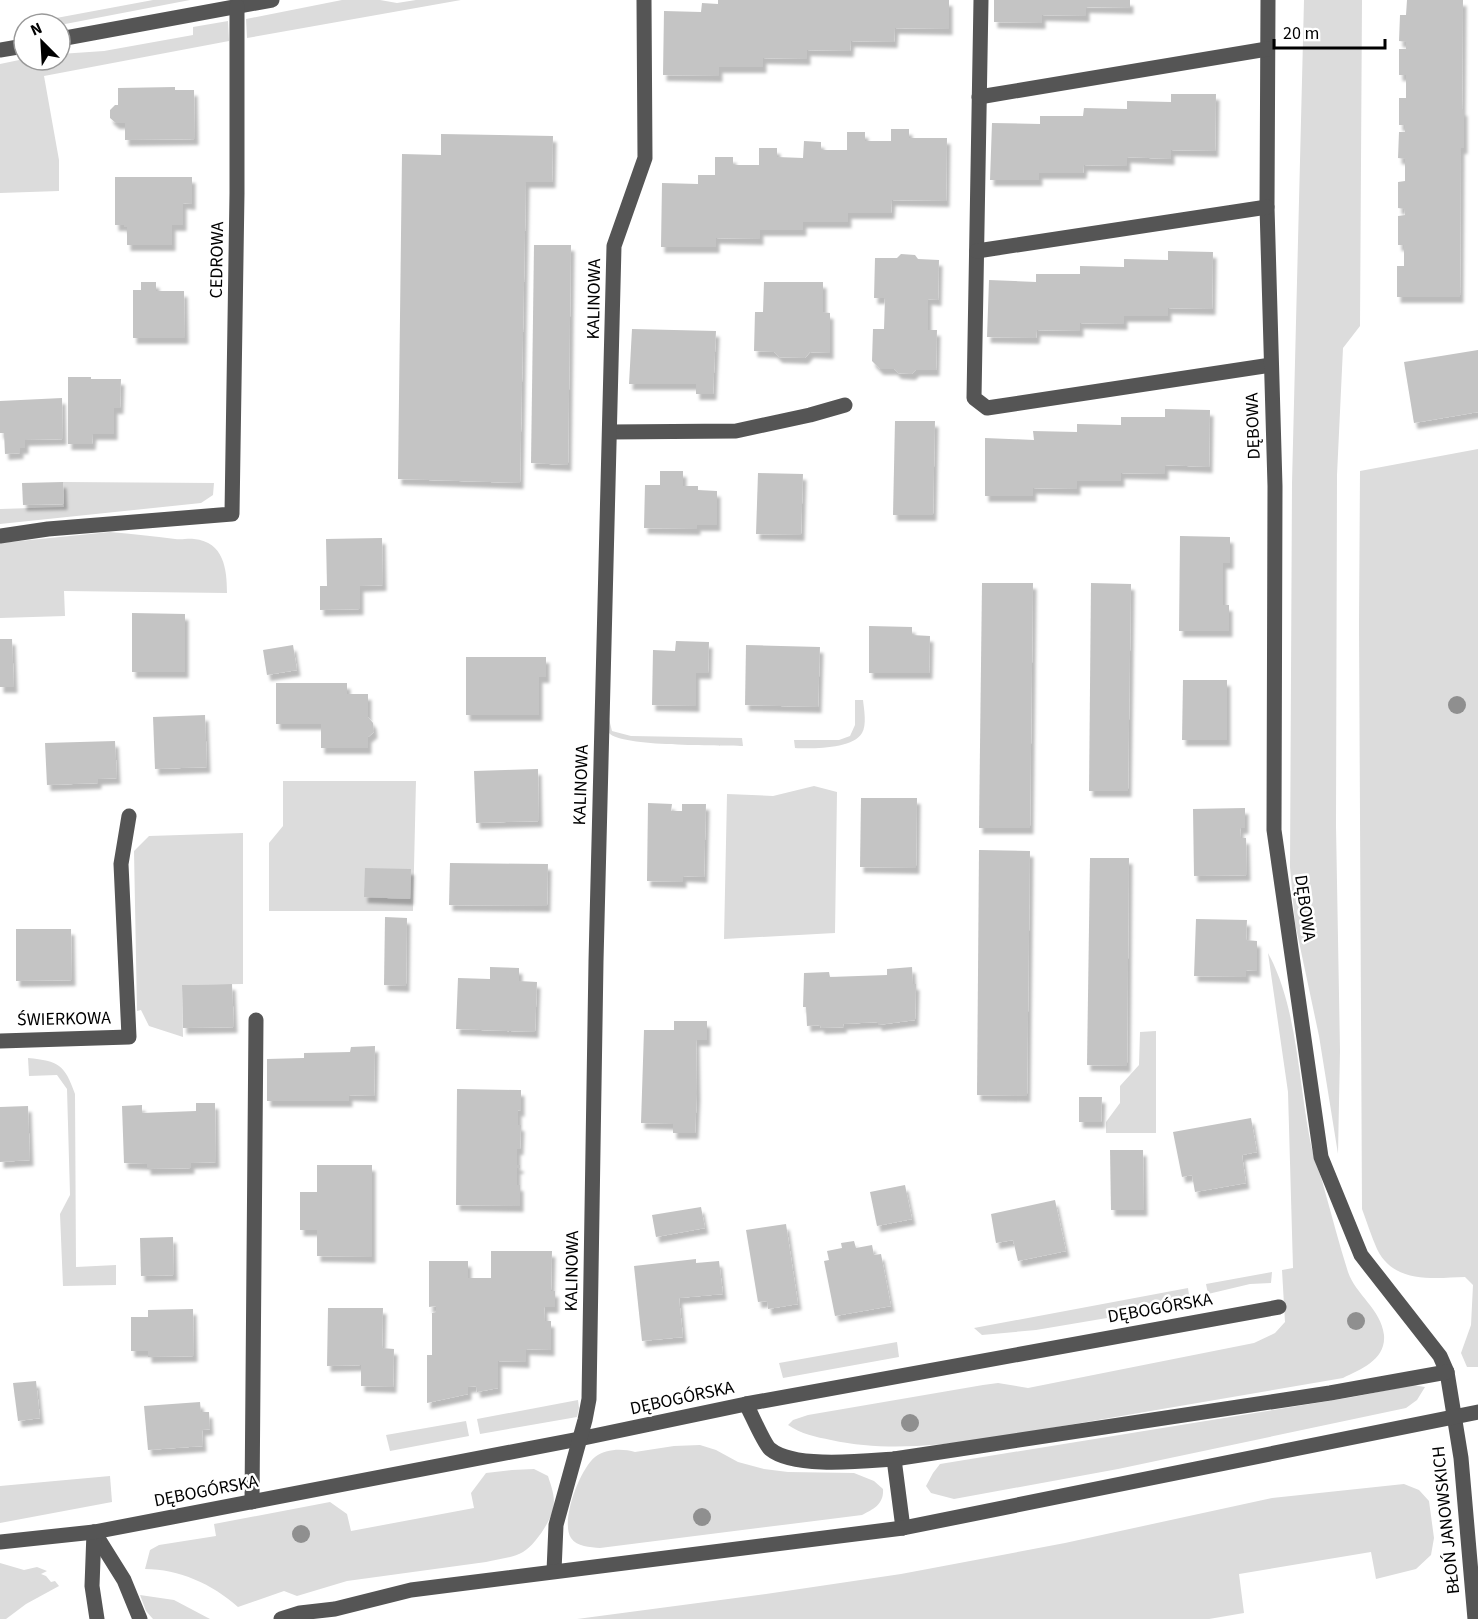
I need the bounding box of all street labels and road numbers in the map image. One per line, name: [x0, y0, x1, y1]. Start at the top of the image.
street label: CEDROWA: [204, 221, 230, 299]
street label: KALINOWA: [581, 258, 607, 340]
street label: DĘBOWA: [1239, 392, 1267, 460]
street label: KALINOWA: [567, 744, 595, 826]
street label: DĘBOWA: [1288, 873, 1322, 943]
street label: ŚWIERKOWA: [17, 1006, 111, 1032]
street label: KALINOWA: [559, 1230, 585, 1312]
street label: DĘBOGÓRSKA: [1106, 1286, 1214, 1329]
street label: DĘBOGÓRSKA: [628, 1375, 737, 1421]
street label: BŁOŃ JANOWSKICH: [1426, 1445, 1466, 1595]
street label: DĘBOGÓRSKA: [152, 1469, 261, 1513]

